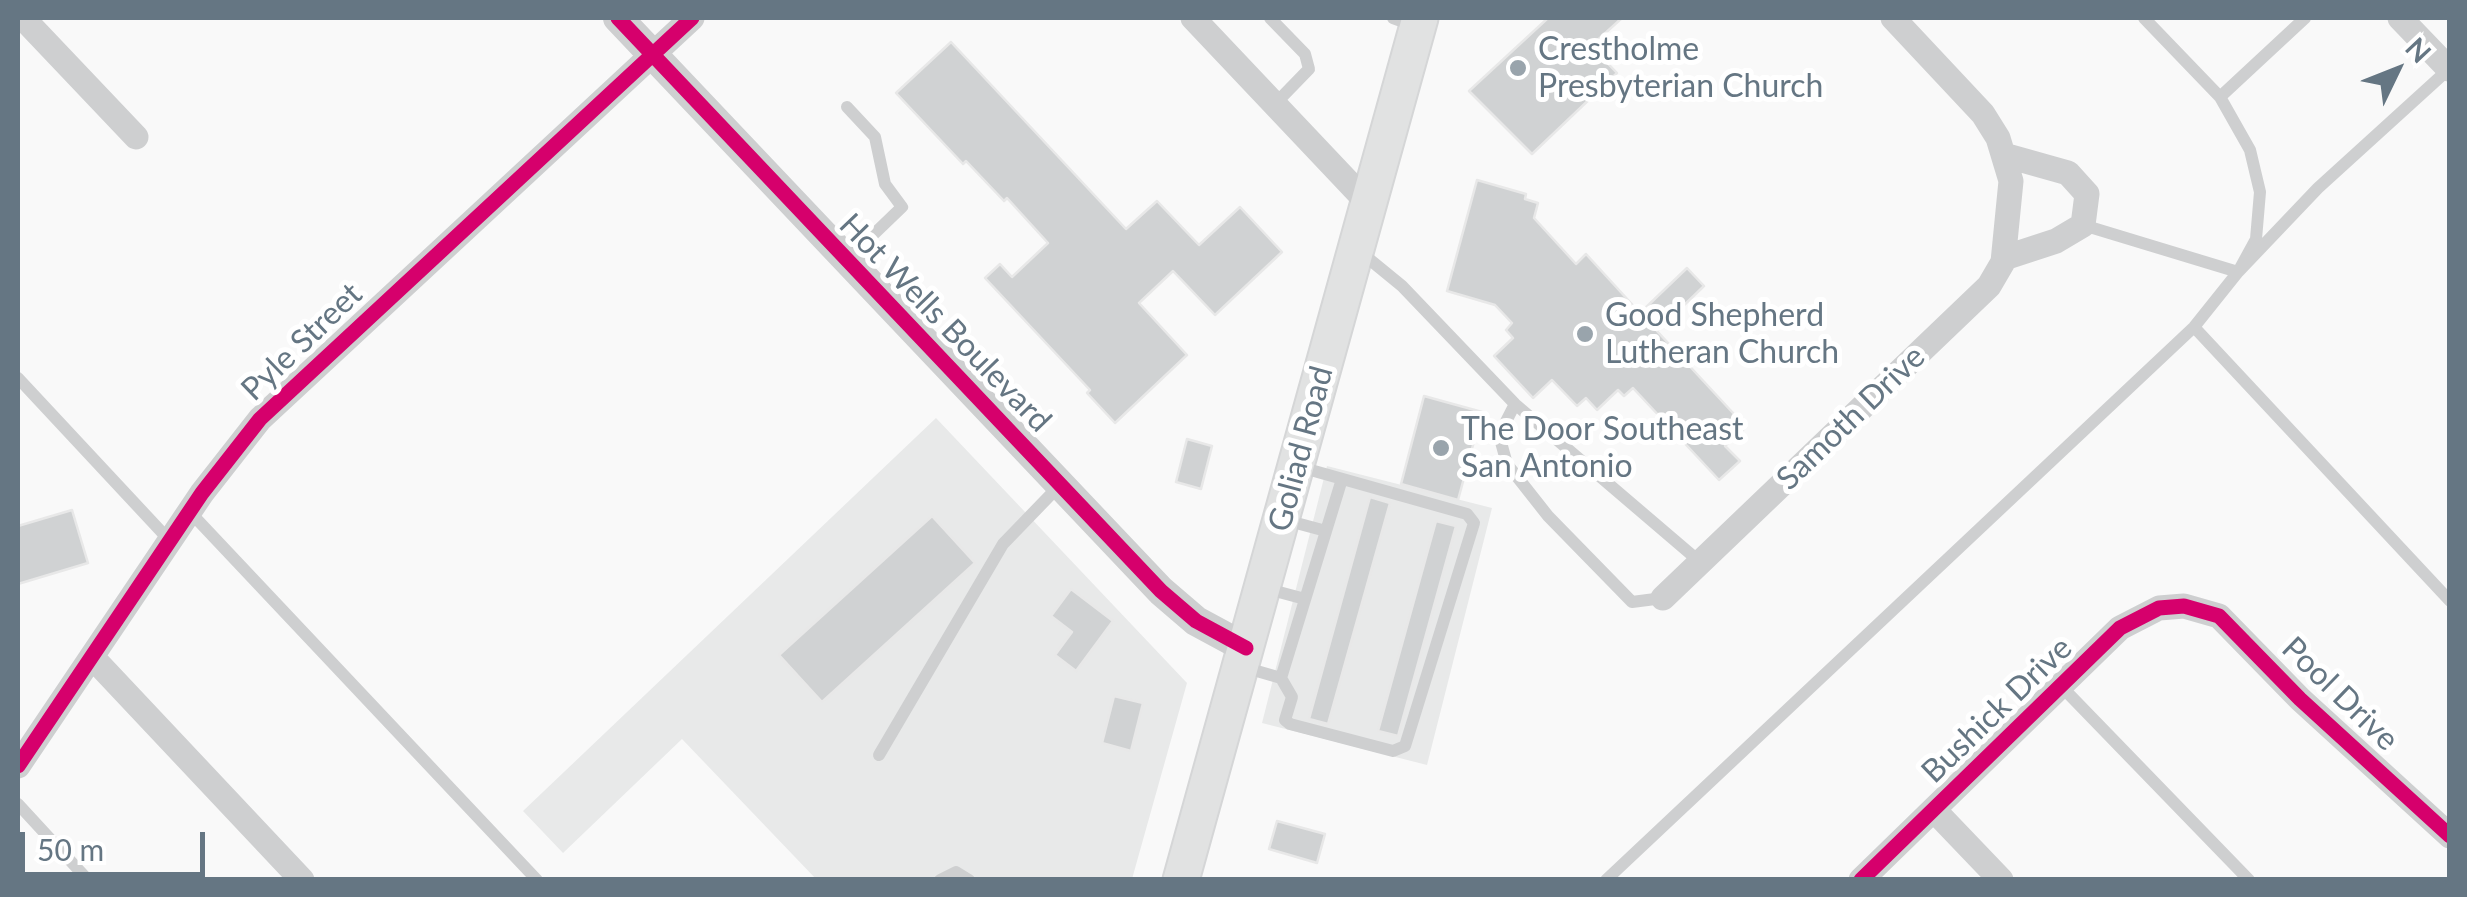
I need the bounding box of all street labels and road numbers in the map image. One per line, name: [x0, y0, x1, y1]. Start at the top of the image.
street label: Hot Wells Boulevard: [831, 206, 1059, 440]
street label: Pyle Street: [234, 275, 370, 409]
street label: Samoth Drive: [1769, 338, 1933, 498]
street label: Goliad Road: [1261, 362, 1341, 536]
street label: Bushick Drive: [1914, 629, 2080, 791]
street label: Pool Drive: [2274, 629, 2406, 759]

